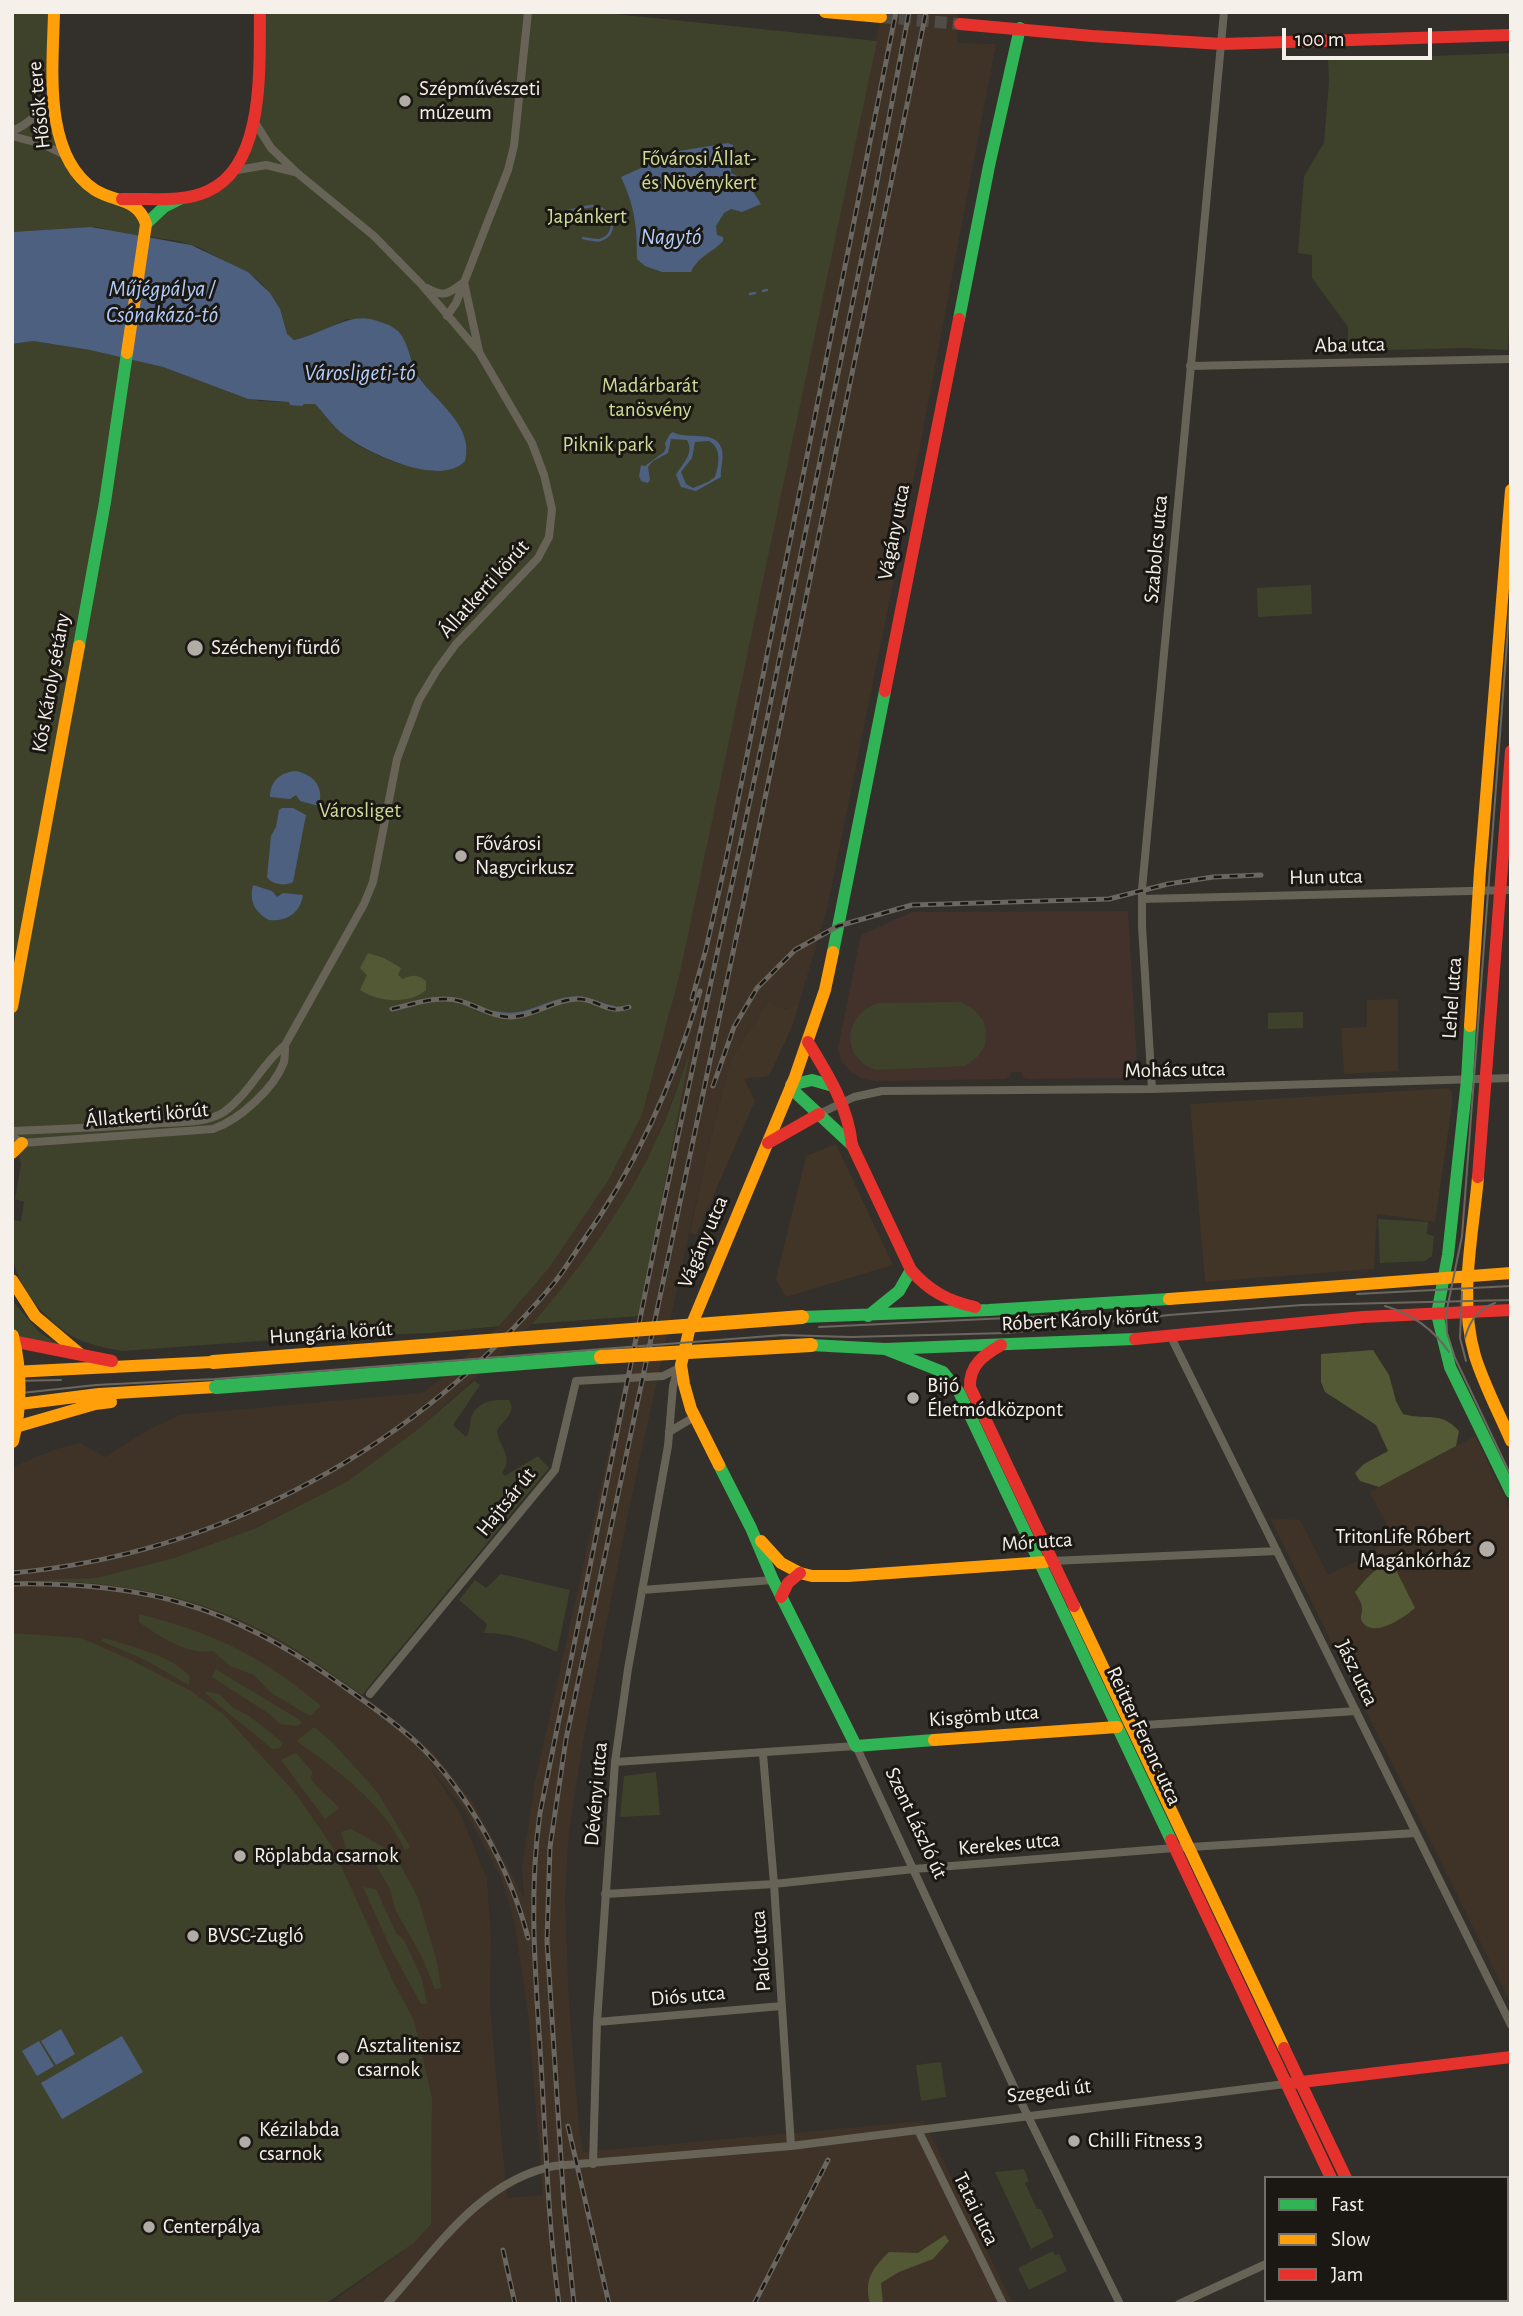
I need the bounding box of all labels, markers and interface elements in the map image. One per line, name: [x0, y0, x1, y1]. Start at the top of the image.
scale bar: [1285, 14, 1436, 58]
text: 100 m: [1295, 29, 1345, 50]
street label: Hősök tere: [22, 60, 56, 150]
place label: Szépművészeti múzeum: [419, 76, 541, 126]
marker: Szépművészeti múzeum: [397, 93, 413, 109]
park label: Fővárosi Állat- és Növénykert: [642, 146, 756, 196]
park label: Japánkert: [547, 204, 627, 230]
water label: Nagytó: [640, 223, 702, 251]
water label: Műjégpálya / Csónakázó-tó: [106, 275, 218, 329]
street label: Aba utca: [1314, 332, 1386, 358]
water label: Városligeti-tó: [304, 359, 416, 387]
park label: Madárbarát tanösvény: [602, 373, 698, 423]
park label: Piknik park: [562, 432, 654, 458]
street label: Vágány utca: [872, 482, 916, 582]
street label: Szabolcs utca: [1139, 494, 1173, 604]
street label: Állatkerti körút: [433, 535, 535, 643]
street label: Kós Károly sétány: [26, 611, 76, 755]
place label: Széchenyi fürdő: [211, 635, 340, 661]
marker: Széchenyi fürdő: [185, 638, 205, 658]
park label: Városliget: [319, 798, 401, 824]
place label: Fővárosi Nagycirkusz: [475, 831, 574, 881]
marker: Fővárosi Nagycirkusz: [453, 848, 469, 864]
street label: Hun utca: [1289, 864, 1363, 890]
street label: Lehel utca: [1437, 956, 1467, 1040]
street label: Mohács utca: [1124, 1057, 1226, 1083]
street label: Állatkerti körút: [84, 1097, 210, 1133]
street label: Vágány utca: [672, 1192, 734, 1292]
street label: Róbert Károly körút: [1001, 1303, 1159, 1337]
street label: Hungária körút: [269, 1316, 393, 1350]
place label: Bijó Életmódközpont: [927, 1373, 1063, 1423]
marker: Bijó Életmódközpont: [905, 1390, 921, 1406]
street label: Hajtsár út: [471, 1463, 541, 1541]
place label: TritonLife Róbert Magánkórház: [1335, 1524, 1471, 1574]
street label: Mór utca: [1001, 1527, 1073, 1557]
marker: TritonLife Róbert Magánkórház: [1477, 1539, 1497, 1559]
street label: Jász utca: [1330, 1636, 1384, 1710]
street label: Reitter Ferenc utca: [1101, 1663, 1187, 1809]
street label: Kisgömb utca: [928, 1700, 1040, 1732]
street label: Dévényi utca: [579, 1741, 613, 1847]
street label: Szent László út: [879, 1763, 953, 1883]
street label: Kerekes utca: [957, 1827, 1061, 1861]
place label: Röplabda csarnok: [254, 1843, 398, 1869]
marker: Röplabda csarnok: [232, 1848, 248, 1864]
street label: Palóc utca: [746, 1909, 776, 1993]
place label: BVSC-Zugló: [207, 1923, 304, 1949]
marker: BVSC-Zugló: [185, 1928, 201, 1944]
street label: Diós utca: [650, 1980, 726, 2012]
place label: Asztalitenisz csarnok: [357, 2033, 461, 2083]
marker: Asztalitenisz csarnok: [335, 2050, 351, 2066]
street label: Szegedi út: [1006, 2073, 1092, 2109]
place label: Kézilabda csarnok: [259, 2117, 340, 2167]
place label: Chilli Fitness 3: [1088, 2128, 1203, 2154]
marker: Chilli Fitness 3: [1066, 2133, 1082, 2149]
marker: Kézilabda csarnok: [237, 2134, 253, 2150]
street label: Tatai utca: [948, 2168, 1004, 2250]
legend: [1264, 2176, 1509, 2302]
text: Fast: [1331, 2194, 1364, 2215]
place label: Centerpálya: [163, 2214, 261, 2240]
marker: Centerpálya: [141, 2219, 157, 2235]
text: Slow: [1331, 2229, 1370, 2250]
text: Jam: [1331, 2264, 1363, 2285]

